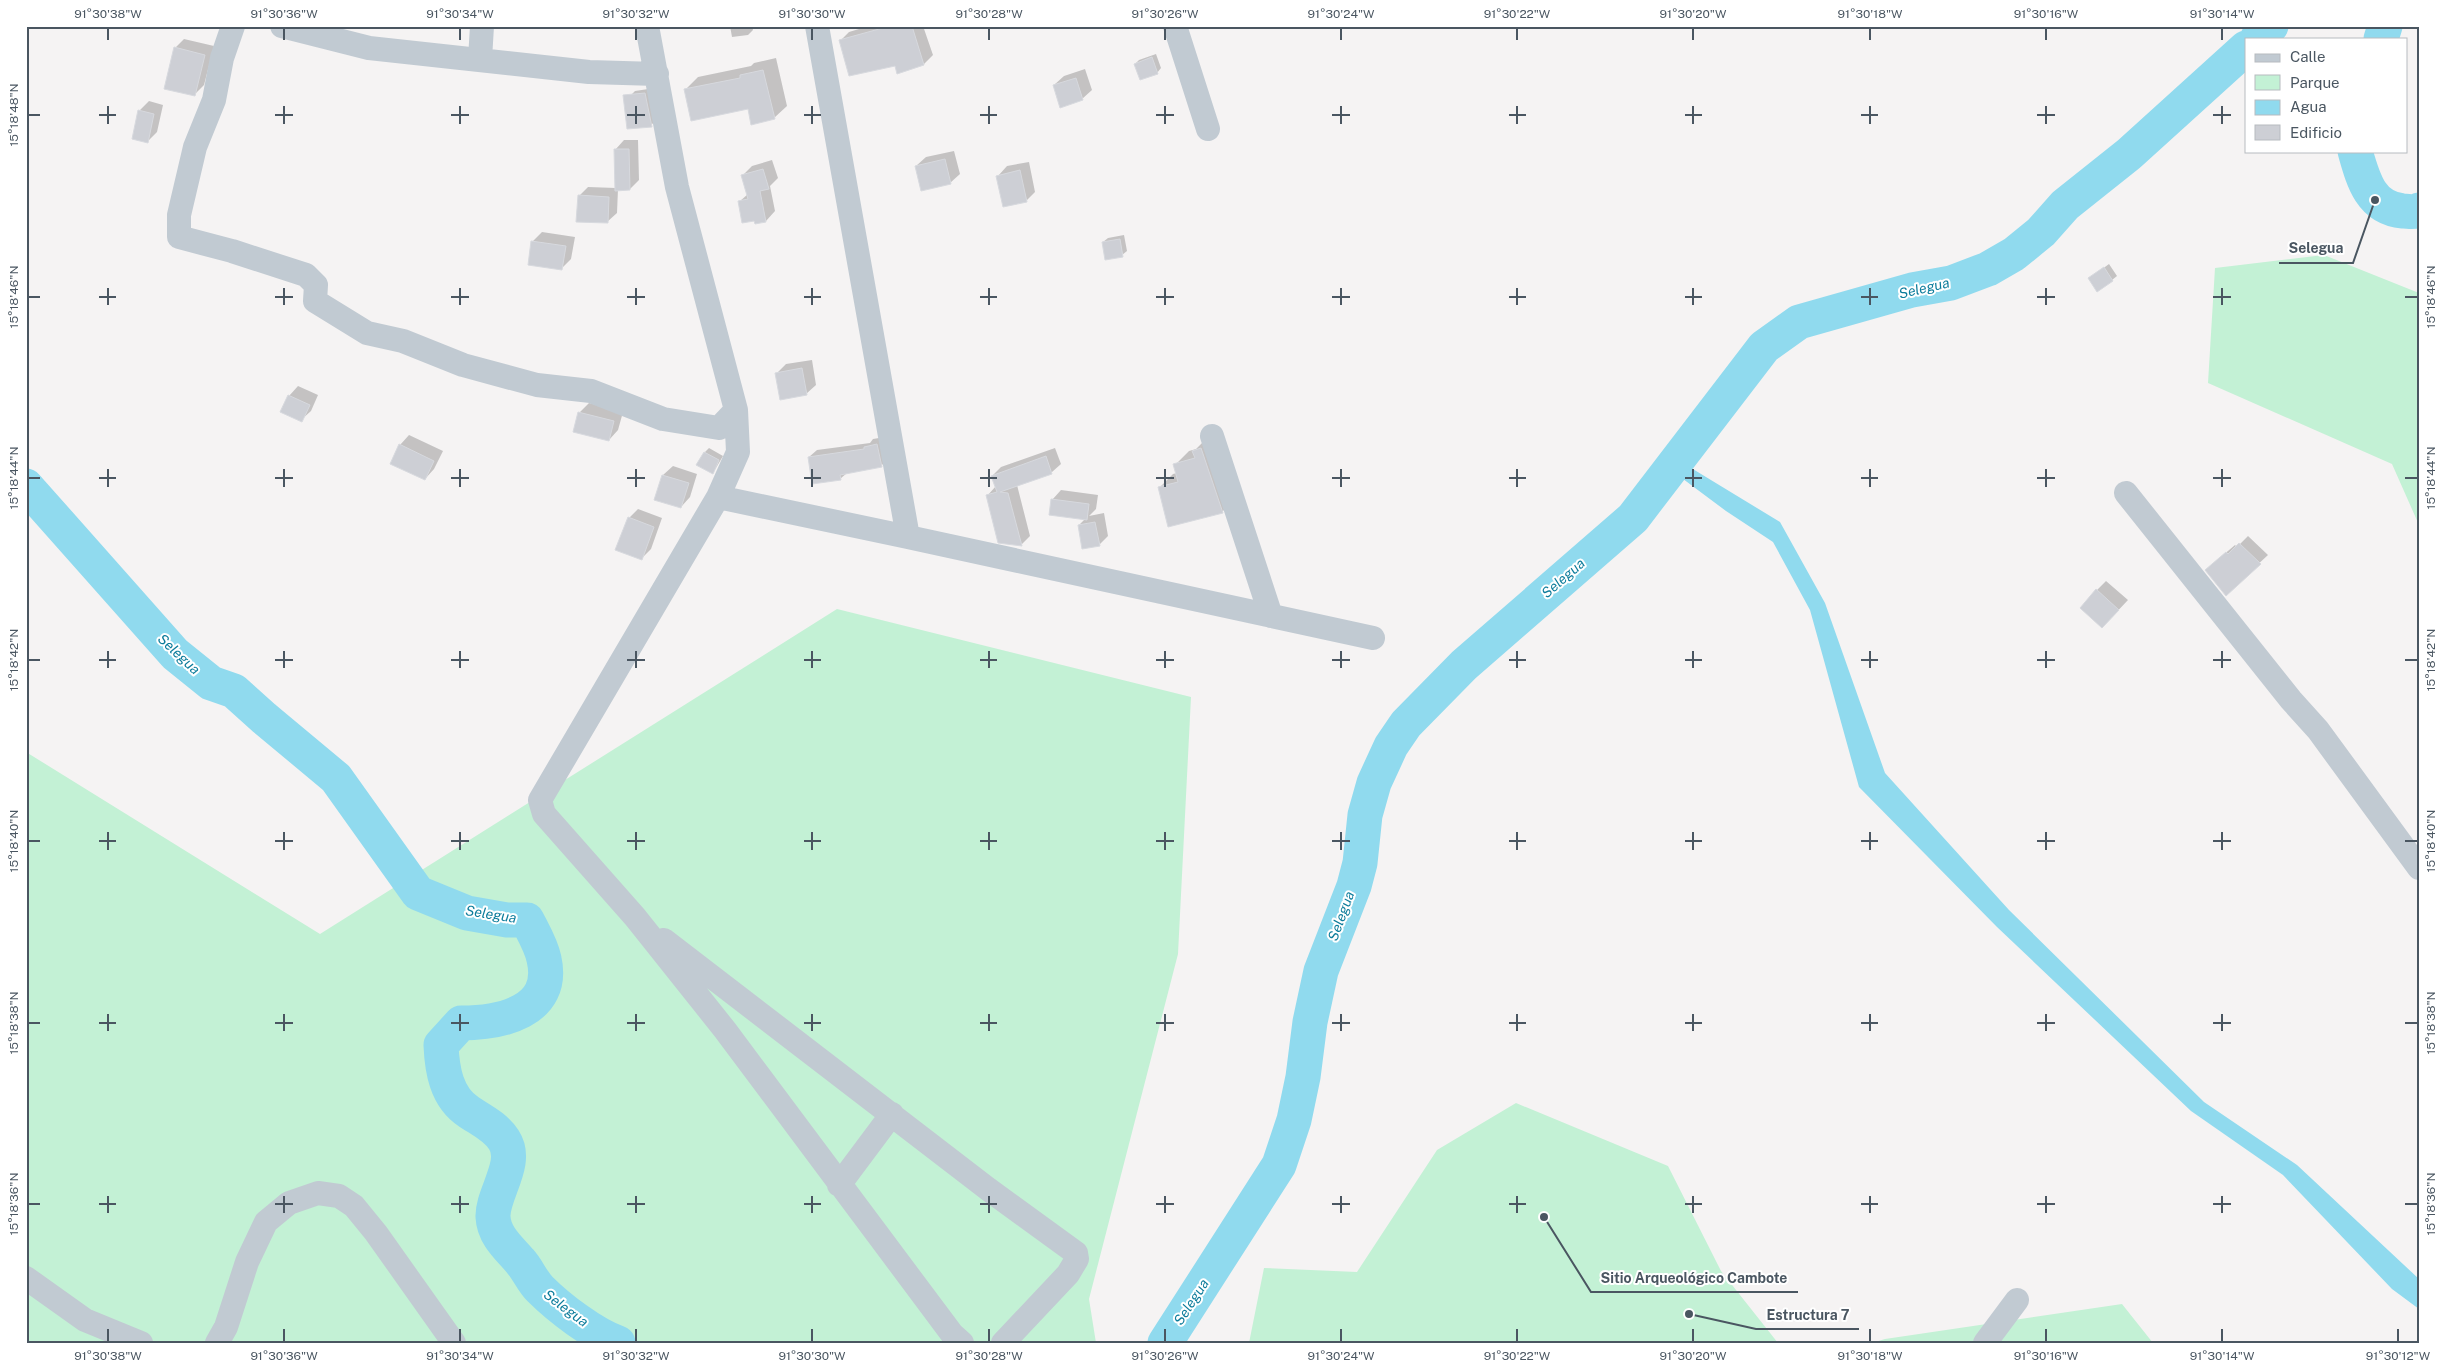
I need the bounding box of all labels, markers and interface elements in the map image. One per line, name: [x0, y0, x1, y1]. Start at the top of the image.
text: 91°30'38"W: [74, 7, 142, 21]
text: 91°30'36"W: [250, 7, 318, 21]
text: 91°30'34"W: [426, 7, 494, 21]
text: 91°30'32"W: [603, 7, 670, 21]
text: 91°30'30"W: [778, 7, 846, 21]
text: 91°30'28"W: [955, 7, 1023, 21]
text: 91°30'26"W: [1132, 7, 1199, 21]
text: 91°30'24"W: [1308, 7, 1375, 21]
text: 91°30'22"W: [1484, 7, 1551, 21]
text: 91°30'20"W: [1660, 7, 1727, 21]
text: 91°30'18"W: [1838, 7, 1903, 21]
text: 91°30'16"W: [2014, 7, 2079, 21]
text: 91°30'14"W: [2190, 7, 2255, 21]
legend: [2245, 38, 2408, 152]
text: Calle: [2290, 48, 2326, 65]
text: Parque: [2290, 74, 2340, 91]
text: 15°18'48"N: [7, 83, 21, 147]
text: Agua: [2290, 98, 2327, 115]
text: Edificio: [2290, 124, 2342, 141]
callout: Selegua: [2279, 234, 2353, 263]
text: Selegua: [2289, 240, 2343, 256]
text: 15°18'46"N: [7, 266, 21, 328]
text: 15°18'46"N: [2424, 266, 2438, 328]
water label: Selegua: [1897, 274, 1951, 302]
text: 15°18'44"N: [7, 447, 21, 510]
text: 15°18'44"N: [2424, 447, 2438, 510]
water label: Selegua: [1538, 555, 1588, 601]
text: 15°18'42"N: [7, 629, 21, 691]
text: 15°18'42"N: [2424, 629, 2438, 691]
water label: Selegua: [155, 631, 203, 677]
text: 15°18'40"N: [7, 810, 21, 872]
text: 15°18'40"N: [2424, 810, 2438, 872]
water label: Selegua: [1325, 889, 1357, 943]
water label: Selegua: [464, 902, 518, 926]
text: 15°18'38"N: [7, 991, 21, 1055]
text: 15°18'38"N: [2424, 991, 2438, 1055]
text: 15°18'36"N: [7, 1173, 21, 1235]
text: 15°18'36"N: [2424, 1173, 2438, 1235]
callout: Sitio Arqueológico Cambote: [1591, 1263, 1798, 1292]
text: Sitio Arqueológico Cambote: [1601, 1270, 1787, 1286]
water label: Selegua: [1170, 1276, 1212, 1328]
water label: Selegua: [541, 1286, 591, 1330]
callout: Estructura 7: [1756, 1300, 1859, 1329]
text: Estructura 7: [1766, 1307, 1850, 1323]
text: 91°30'38"W: [74, 1349, 142, 1363]
text: 91°30'36"W: [250, 1349, 318, 1363]
text: 91°30'34"W: [426, 1349, 494, 1363]
text: 91°30'32"W: [603, 1349, 670, 1363]
text: 91°30'30"W: [778, 1349, 846, 1363]
text: 91°30'28"W: [955, 1349, 1023, 1363]
text: 91°30'26"W: [1132, 1349, 1199, 1363]
text: 91°30'24"W: [1308, 1349, 1375, 1363]
text: 91°30'22"W: [1484, 1349, 1551, 1363]
text: 91°30'20"W: [1660, 1349, 1727, 1363]
text: 91°30'18"W: [1838, 1349, 1903, 1363]
text: 91°30'16"W: [2014, 1349, 2079, 1363]
text: 91°30'14"W: [2190, 1349, 2255, 1363]
text: 91°30'12"W: [2366, 1349, 2431, 1363]

